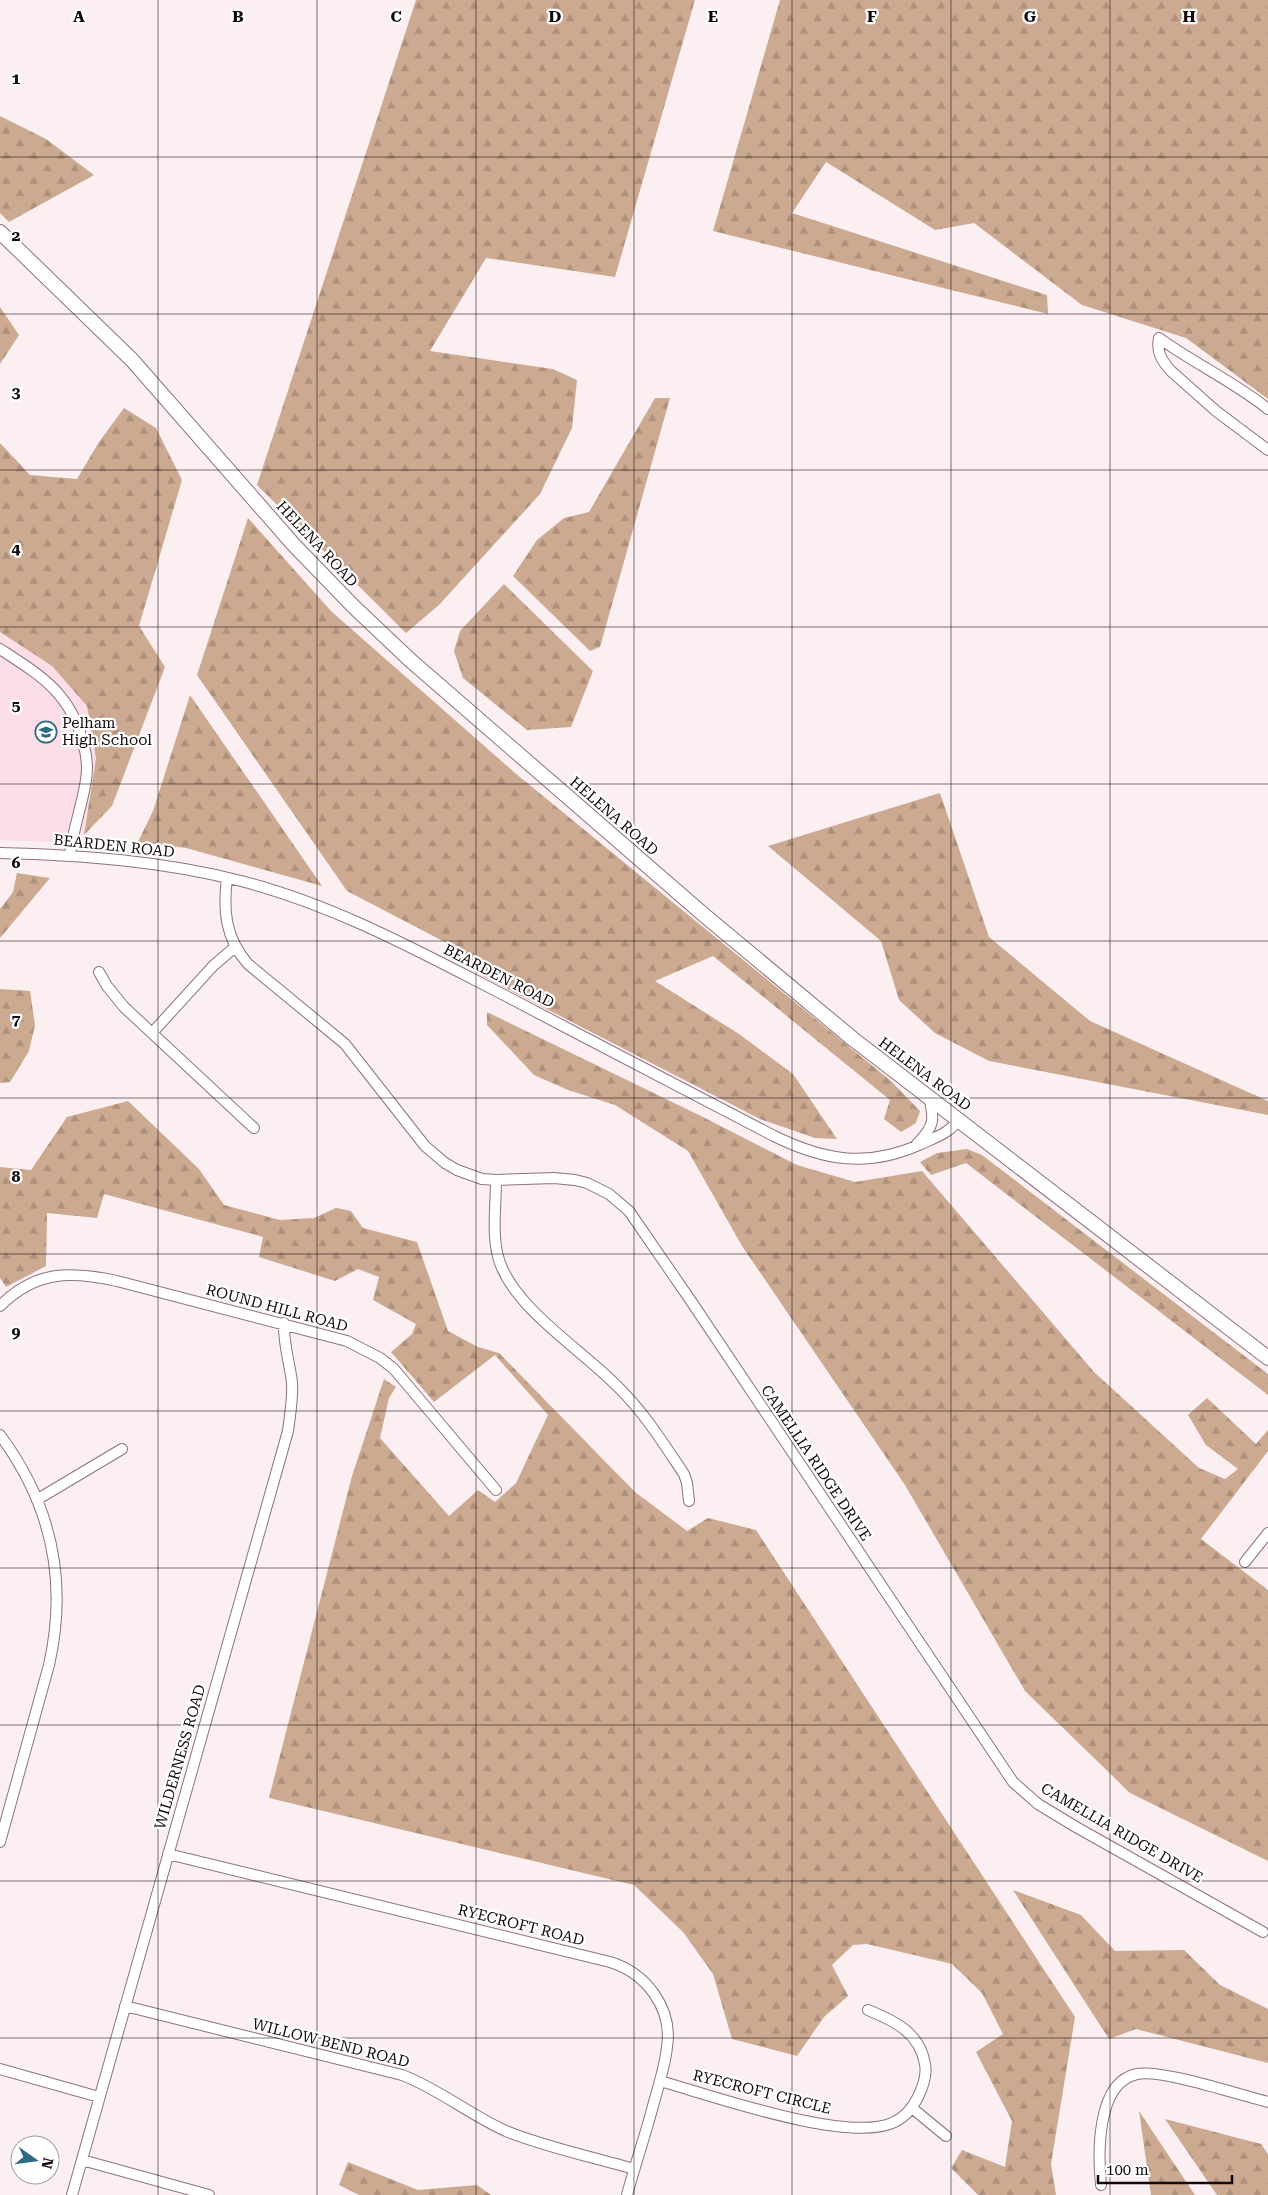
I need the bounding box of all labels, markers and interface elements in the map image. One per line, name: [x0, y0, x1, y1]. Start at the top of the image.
text: A: [73, 7, 85, 26]
text: B: [232, 7, 244, 26]
text: C: [390, 7, 402, 26]
text: D: [549, 7, 562, 26]
text: E: [708, 7, 718, 26]
text: F: [867, 7, 877, 26]
text: G: [1024, 7, 1037, 26]
text: H: [1182, 7, 1196, 26]
text: 1: [12, 69, 21, 88]
text: 2: [12, 226, 21, 245]
text: 3: [12, 383, 21, 402]
street label: HELENA ROAD: [273, 497, 361, 591]
text: 4: [12, 539, 21, 558]
text: 5: [12, 696, 21, 715]
place label: Pelham High School: [62, 714, 152, 749]
school or university icon: Pelham High School: [34, 720, 58, 744]
street label: HELENA ROAD: [566, 773, 662, 859]
street label: BEARDEN ROAD: [53, 831, 175, 861]
text: 6: [12, 853, 21, 872]
street label: BEARDEN ROAD: [441, 940, 557, 1012]
text: 7: [12, 1010, 21, 1029]
street label: HELENA ROAD: [875, 1033, 975, 1115]
text: 8: [12, 1167, 21, 1186]
street label: ROUND HILL ROAD: [204, 1280, 350, 1336]
text: 9: [12, 1323, 21, 1342]
street label: CAMELLIA RIDGE DRIVE: [757, 1382, 875, 1544]
street label: WILDERNESS ROAD: [151, 1683, 209, 1831]
street label: CAMELLIA RIDGE DRIVE: [1038, 1779, 1206, 1887]
street label: RYECROFT ROAD: [456, 1901, 586, 1949]
street label: WILLOW BEND ROAD: [251, 2015, 411, 2071]
street label: RYECROFT CIRCLE: [691, 2066, 833, 2118]
north arrow: [10, 2135, 60, 2185]
scale bar: [1098, 2152, 1232, 2184]
text: N: [38, 2156, 57, 2171]
text: 100 m: [1106, 2161, 1149, 2179]

